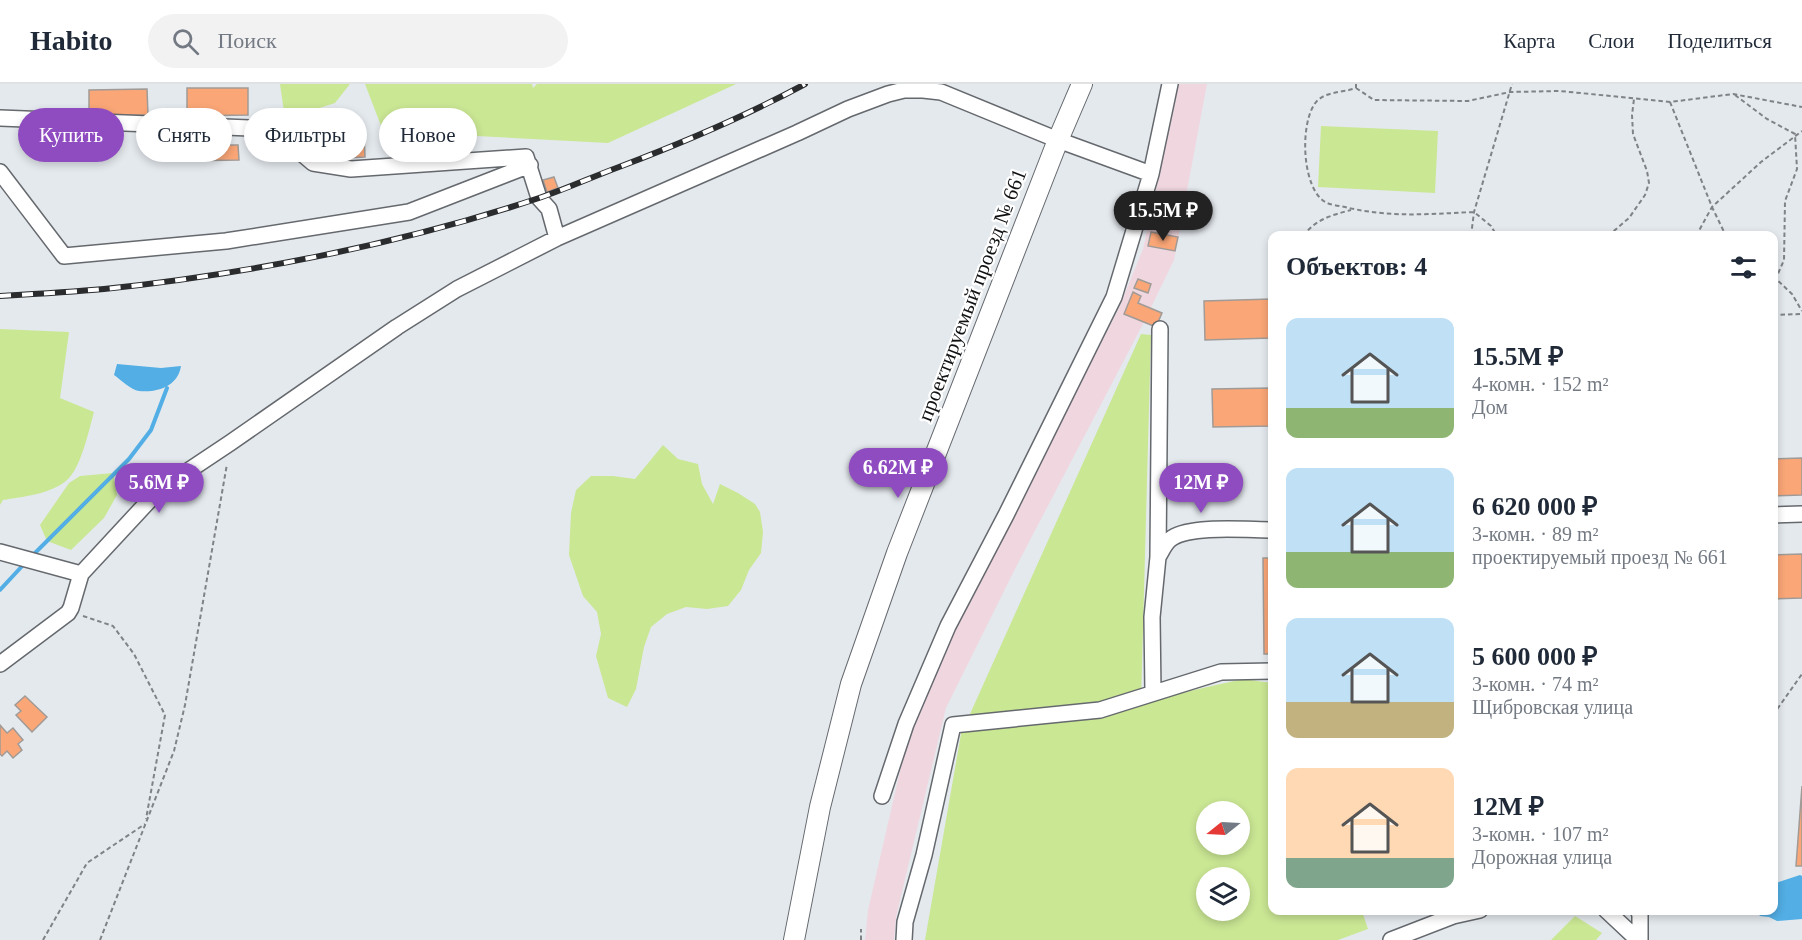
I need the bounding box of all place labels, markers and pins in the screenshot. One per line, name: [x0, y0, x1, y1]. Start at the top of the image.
pin: 15.5M ₽: [1108, 191, 1218, 242]
pin: 6.62M ₽: [843, 448, 953, 499]
pin: 5.6M ₽: [110, 463, 208, 514]
pin: 12M ₽: [1159, 463, 1243, 514]

